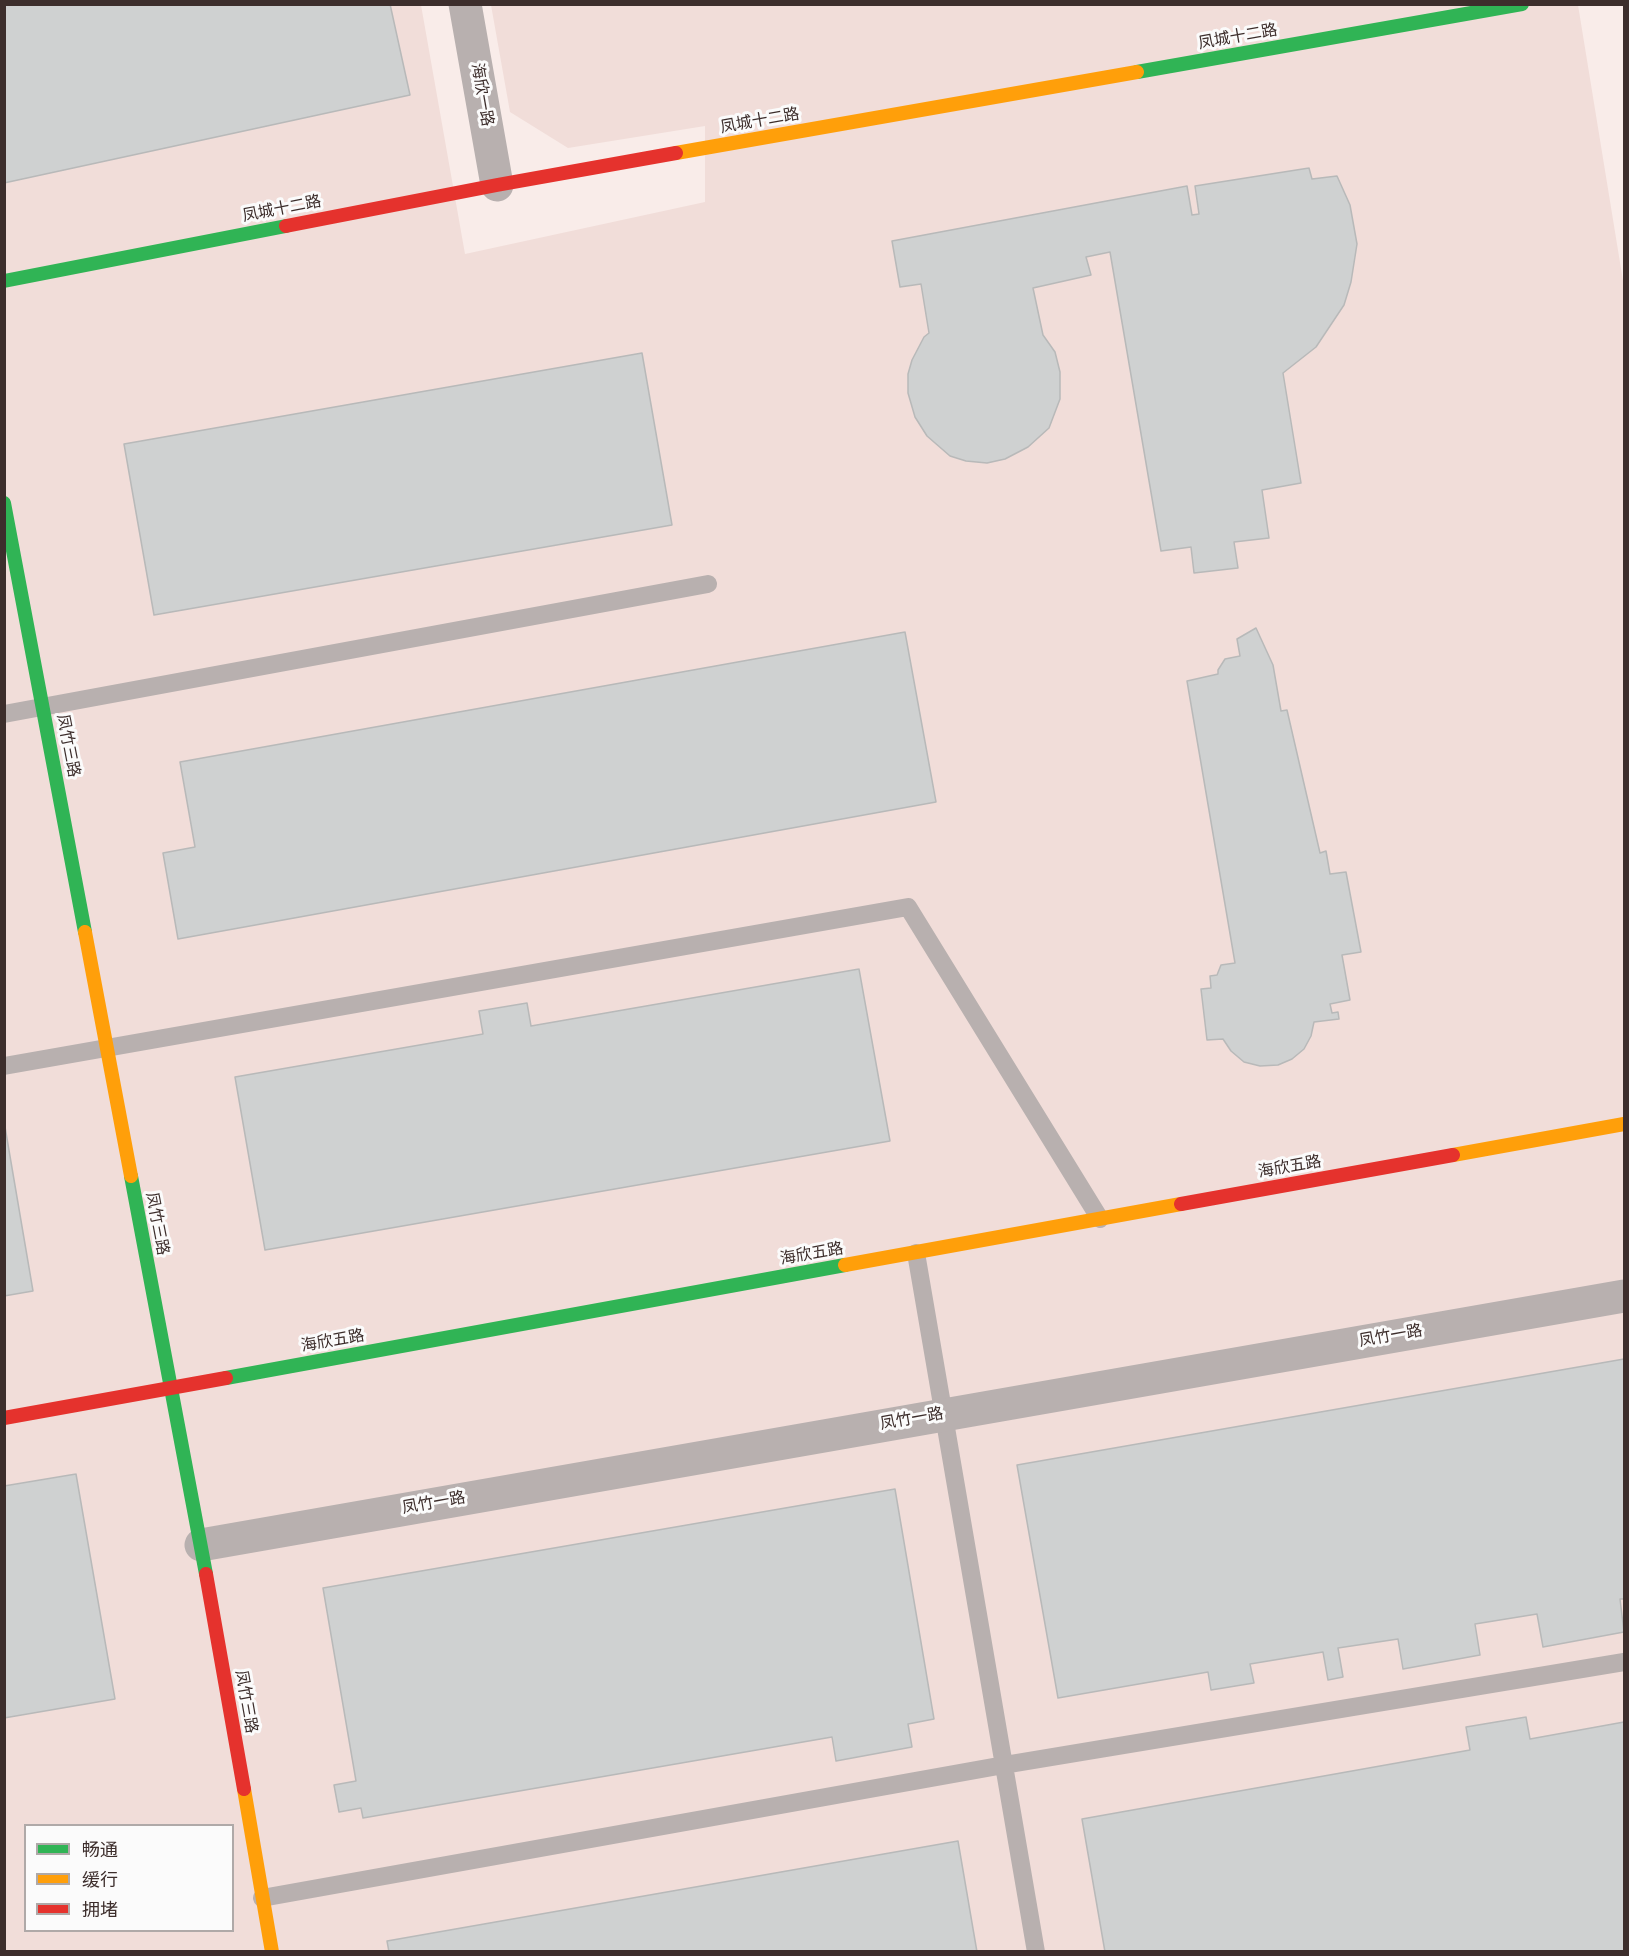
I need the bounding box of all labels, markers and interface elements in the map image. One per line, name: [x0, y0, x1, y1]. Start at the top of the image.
street label: 凤城十二路: [1197, 22, 1279, 54]
street label: 海欣一路: [466, 62, 496, 128]
street label: 凤城十二路: [719, 106, 801, 138]
street label: 凤城十二路: [241, 193, 323, 227]
street label: 凤竹三路: [51, 713, 83, 779]
street label: 海欣五路: [1257, 1153, 1323, 1183]
street label: 凤竹三路: [140, 1191, 172, 1257]
street label: 海欣五路: [779, 1240, 845, 1270]
street label: 凤竹一路: [1358, 1322, 1424, 1352]
street label: 海欣五路: [300, 1327, 366, 1357]
street label: 凤竹一路: [879, 1405, 945, 1435]
street label: 凤竹一路: [401, 1489, 467, 1519]
street label: 凤竹三路: [230, 1669, 260, 1735]
legend: [24, 1824, 234, 1932]
text: 畅通: [82, 1838, 118, 1863]
text: 缓行: [82, 1868, 118, 1893]
text: 拥堵: [82, 1898, 118, 1923]

